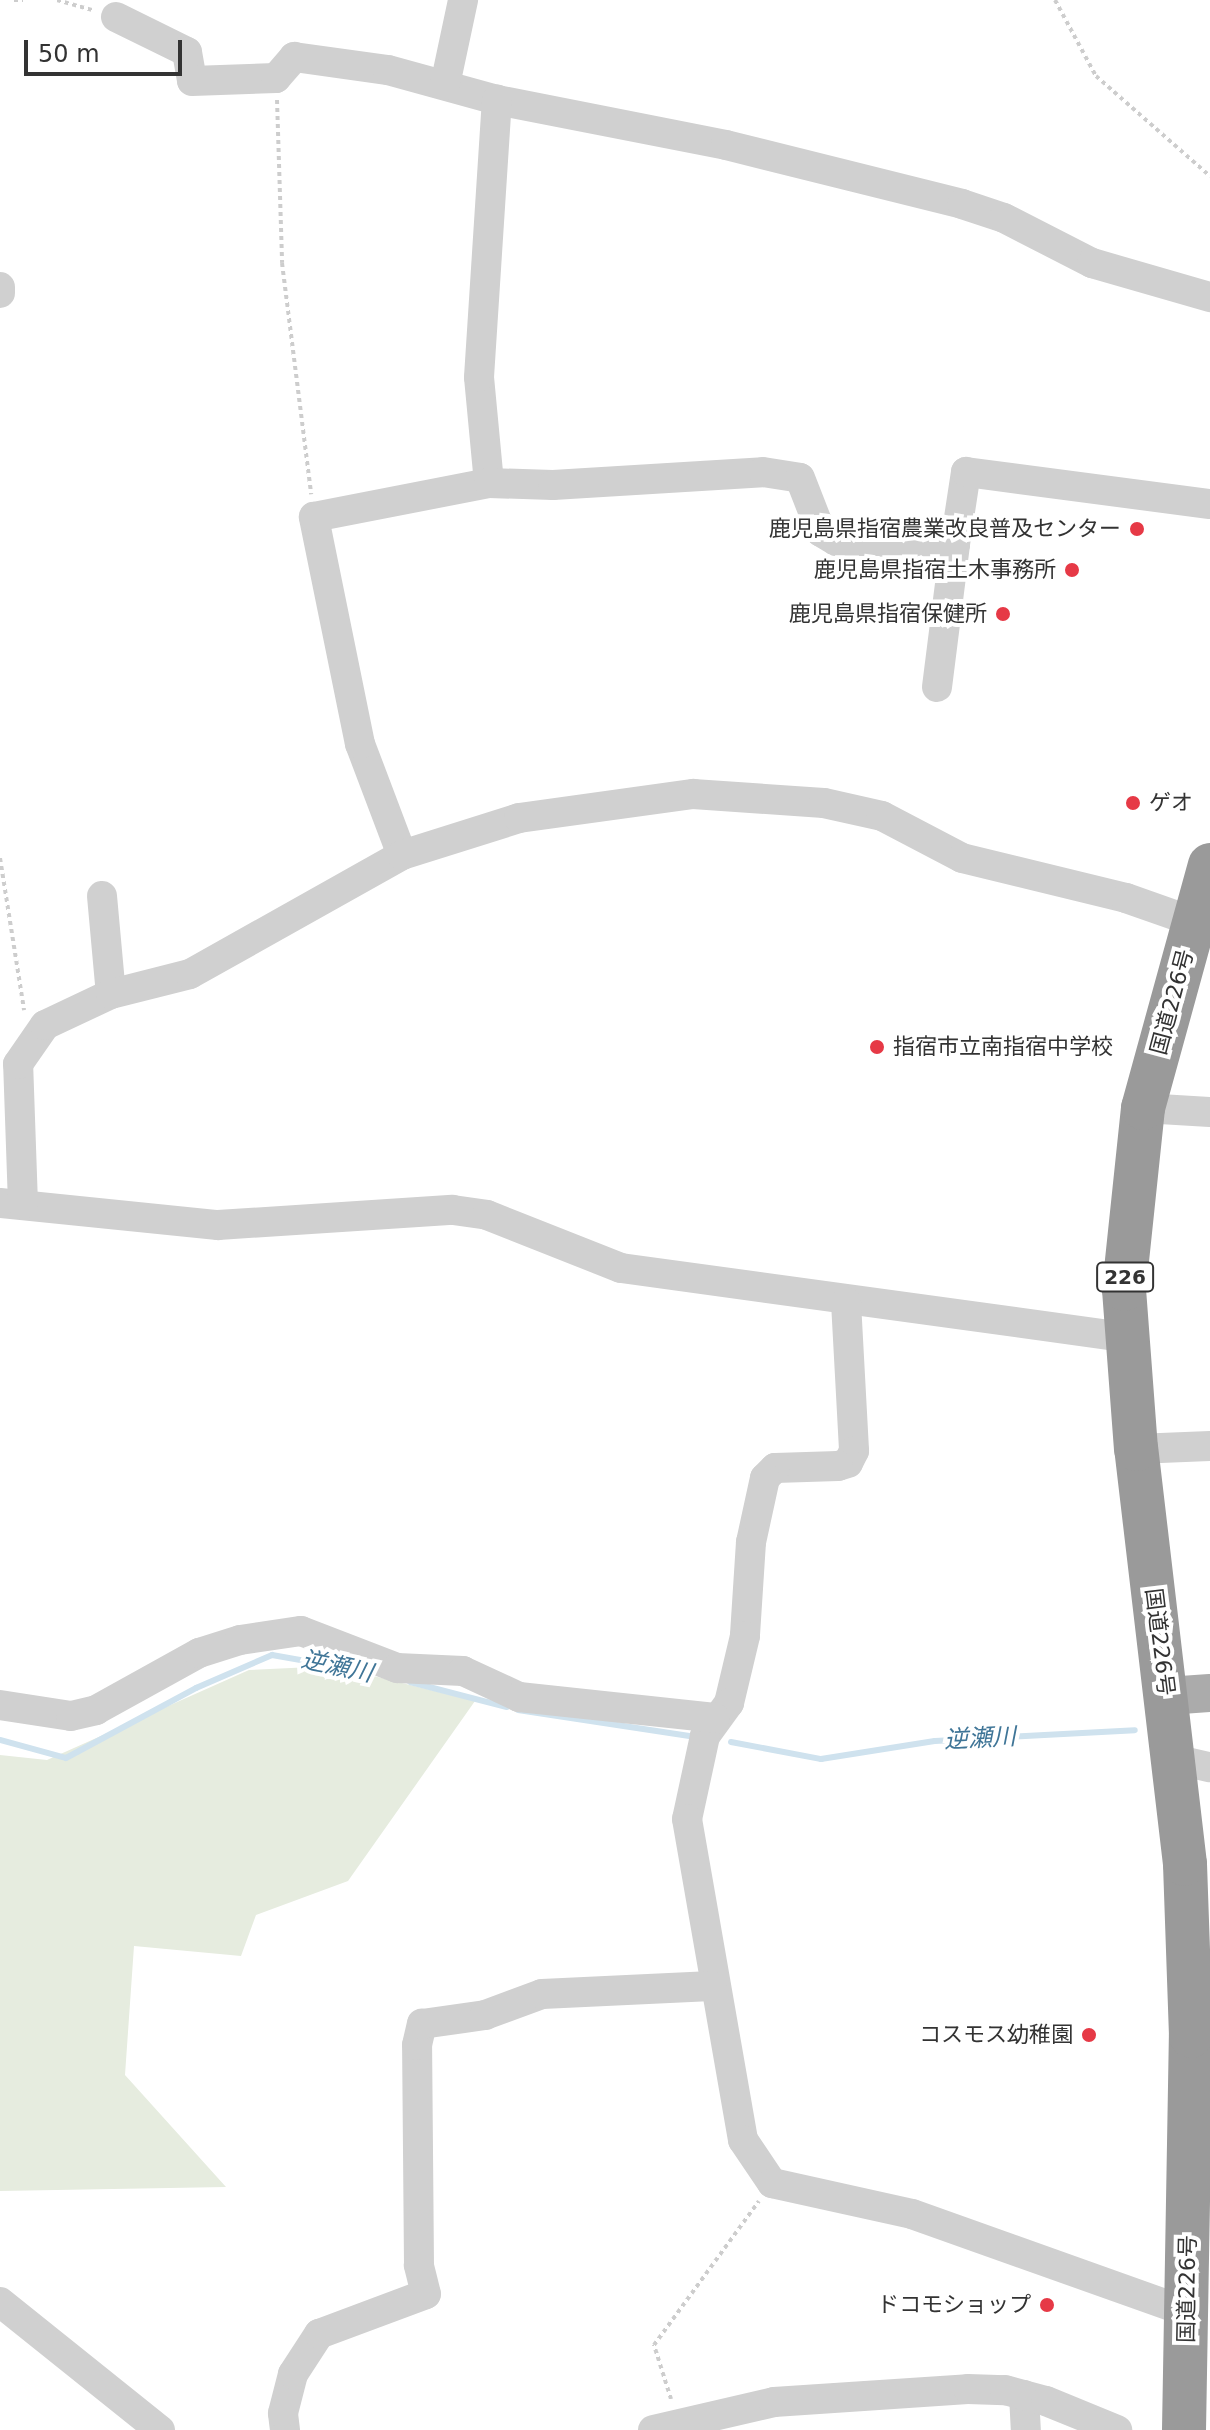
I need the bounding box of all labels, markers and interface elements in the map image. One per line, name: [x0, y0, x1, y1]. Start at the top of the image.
scale bar: [28, 24, 186, 74]
text: 50 m: [38, 40, 100, 68]
place label: 鹿児島県指宿農業改良普及センター: [769, 516, 1121, 542]
marker: 鹿児島県指宿農業改良普及センター: [1128, 520, 1146, 538]
place label: 鹿児島県指宿土木事務所: [814, 557, 1056, 583]
marker: 鹿児島県指宿土木事務所: [1063, 561, 1081, 579]
place label: 鹿児島県指宿保健所: [789, 601, 987, 627]
marker: 鹿児島県指宿保健所: [994, 605, 1012, 623]
place label: ゲオ: [1149, 790, 1193, 816]
marker: ゲオ: [1124, 794, 1142, 812]
street label: 国道226号: [1145, 946, 1199, 1058]
place label: 指宿市立南指宿中学校: [893, 1034, 1113, 1060]
marker: 指宿市立南指宿中学校: [868, 1038, 886, 1056]
road number: 226: [1095, 1261, 1155, 1293]
street label: 国道226号: [1140, 1587, 1180, 1697]
water label: 逆瀬川: [299, 1645, 375, 1689]
water label: 逆瀬川: [943, 1723, 1017, 1755]
place label: コスモス幼稚園: [919, 2022, 1073, 2048]
marker: コスモス幼稚園: [1080, 2026, 1098, 2044]
street label: 国道226号: [1173, 2235, 1201, 2343]
place label: ドコモショップ: [877, 2292, 1031, 2318]
marker: ドコモショップ: [1038, 2296, 1056, 2314]

